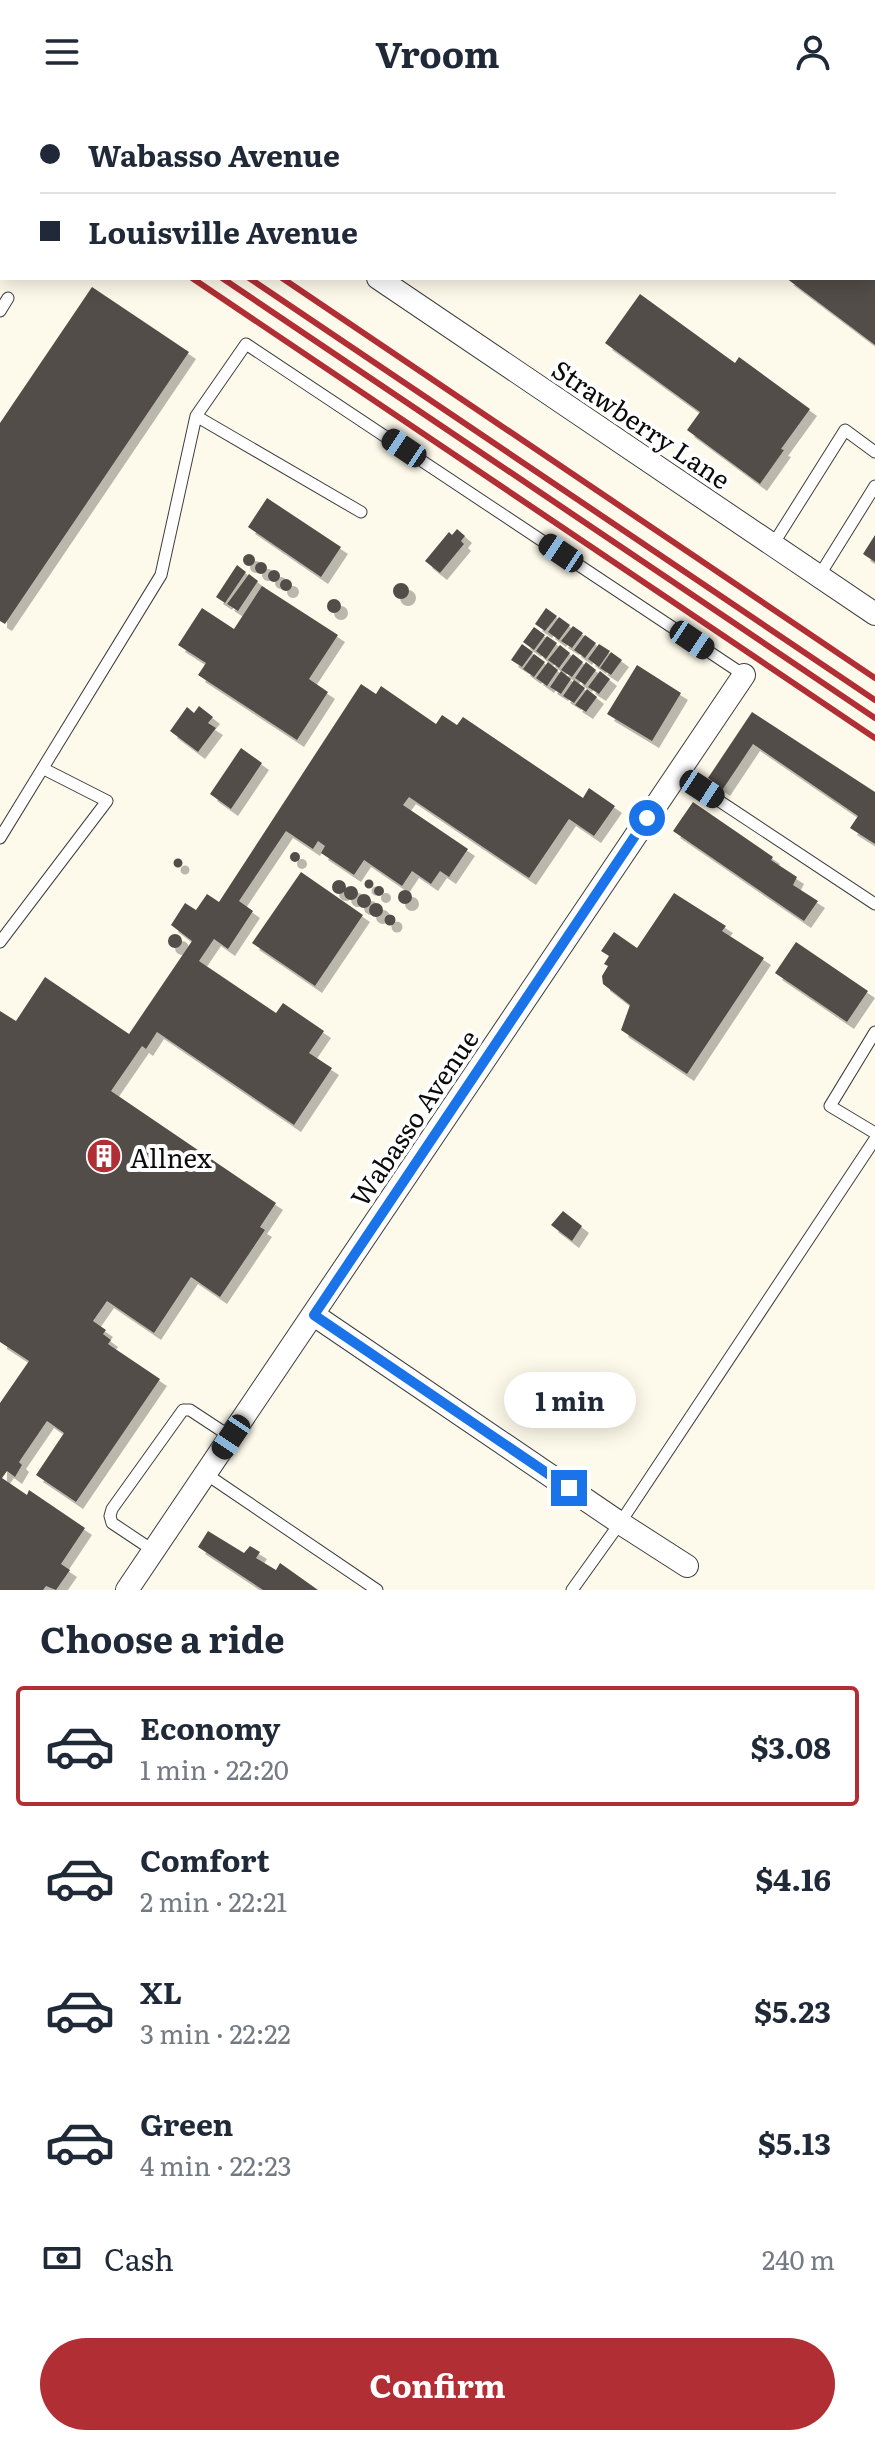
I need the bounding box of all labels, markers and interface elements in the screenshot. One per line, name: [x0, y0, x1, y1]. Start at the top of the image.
text: Vroom: [375, 26, 500, 79]
icon: menu: [40, 30, 84, 74]
icon: person: [791, 30, 835, 74]
text: Wabasso Avenue: [88, 132, 340, 176]
text: Louisville Avenue: [88, 209, 358, 253]
street label: Strawberry Lane: [545, 349, 739, 497]
car: [377, 425, 431, 471]
car: [534, 530, 588, 576]
car: [665, 617, 719, 663]
car: [675, 766, 729, 812]
route start: [629, 800, 665, 836]
street label: Wabasso Avenue: [339, 1021, 487, 1213]
building icon: Allnex: [85, 1137, 123, 1175]
place label: Allnex: [130, 1137, 212, 1176]
callout: 1 min: [503, 1372, 635, 1428]
text: 1 min: [535, 1380, 605, 1419]
car: [208, 1410, 254, 1464]
route end: [551, 1470, 587, 1506]
text: Choose a ride: [40, 1611, 285, 1664]
text: Economy: [140, 1705, 280, 1749]
icon: car: [44, 1710, 116, 1782]
text: $3.08: [750, 1724, 831, 1768]
text: 1 min · 22:20: [140, 1749, 289, 1788]
text: Comfort: [140, 1837, 270, 1881]
icon: car: [44, 1842, 116, 1914]
text: $4.16: [755, 1856, 831, 1900]
text: 2 min · 22:21: [140, 1881, 287, 1920]
text: XL: [140, 1969, 182, 2013]
icon: car: [44, 1974, 116, 2046]
text: $5.23: [754, 1988, 831, 2032]
text: 3 min · 22:22: [140, 2013, 291, 2052]
text: Green: [140, 2101, 233, 2145]
icon: car: [44, 2106, 116, 2178]
text: $5.13: [758, 2120, 831, 2164]
text: 4 min · 22:23: [140, 2145, 292, 2184]
icon: cash: [40, 2236, 84, 2280]
text: Cash: [104, 2236, 174, 2280]
text: 240 m: [762, 2239, 835, 2278]
button: Confirm: [40, 2338, 835, 2430]

